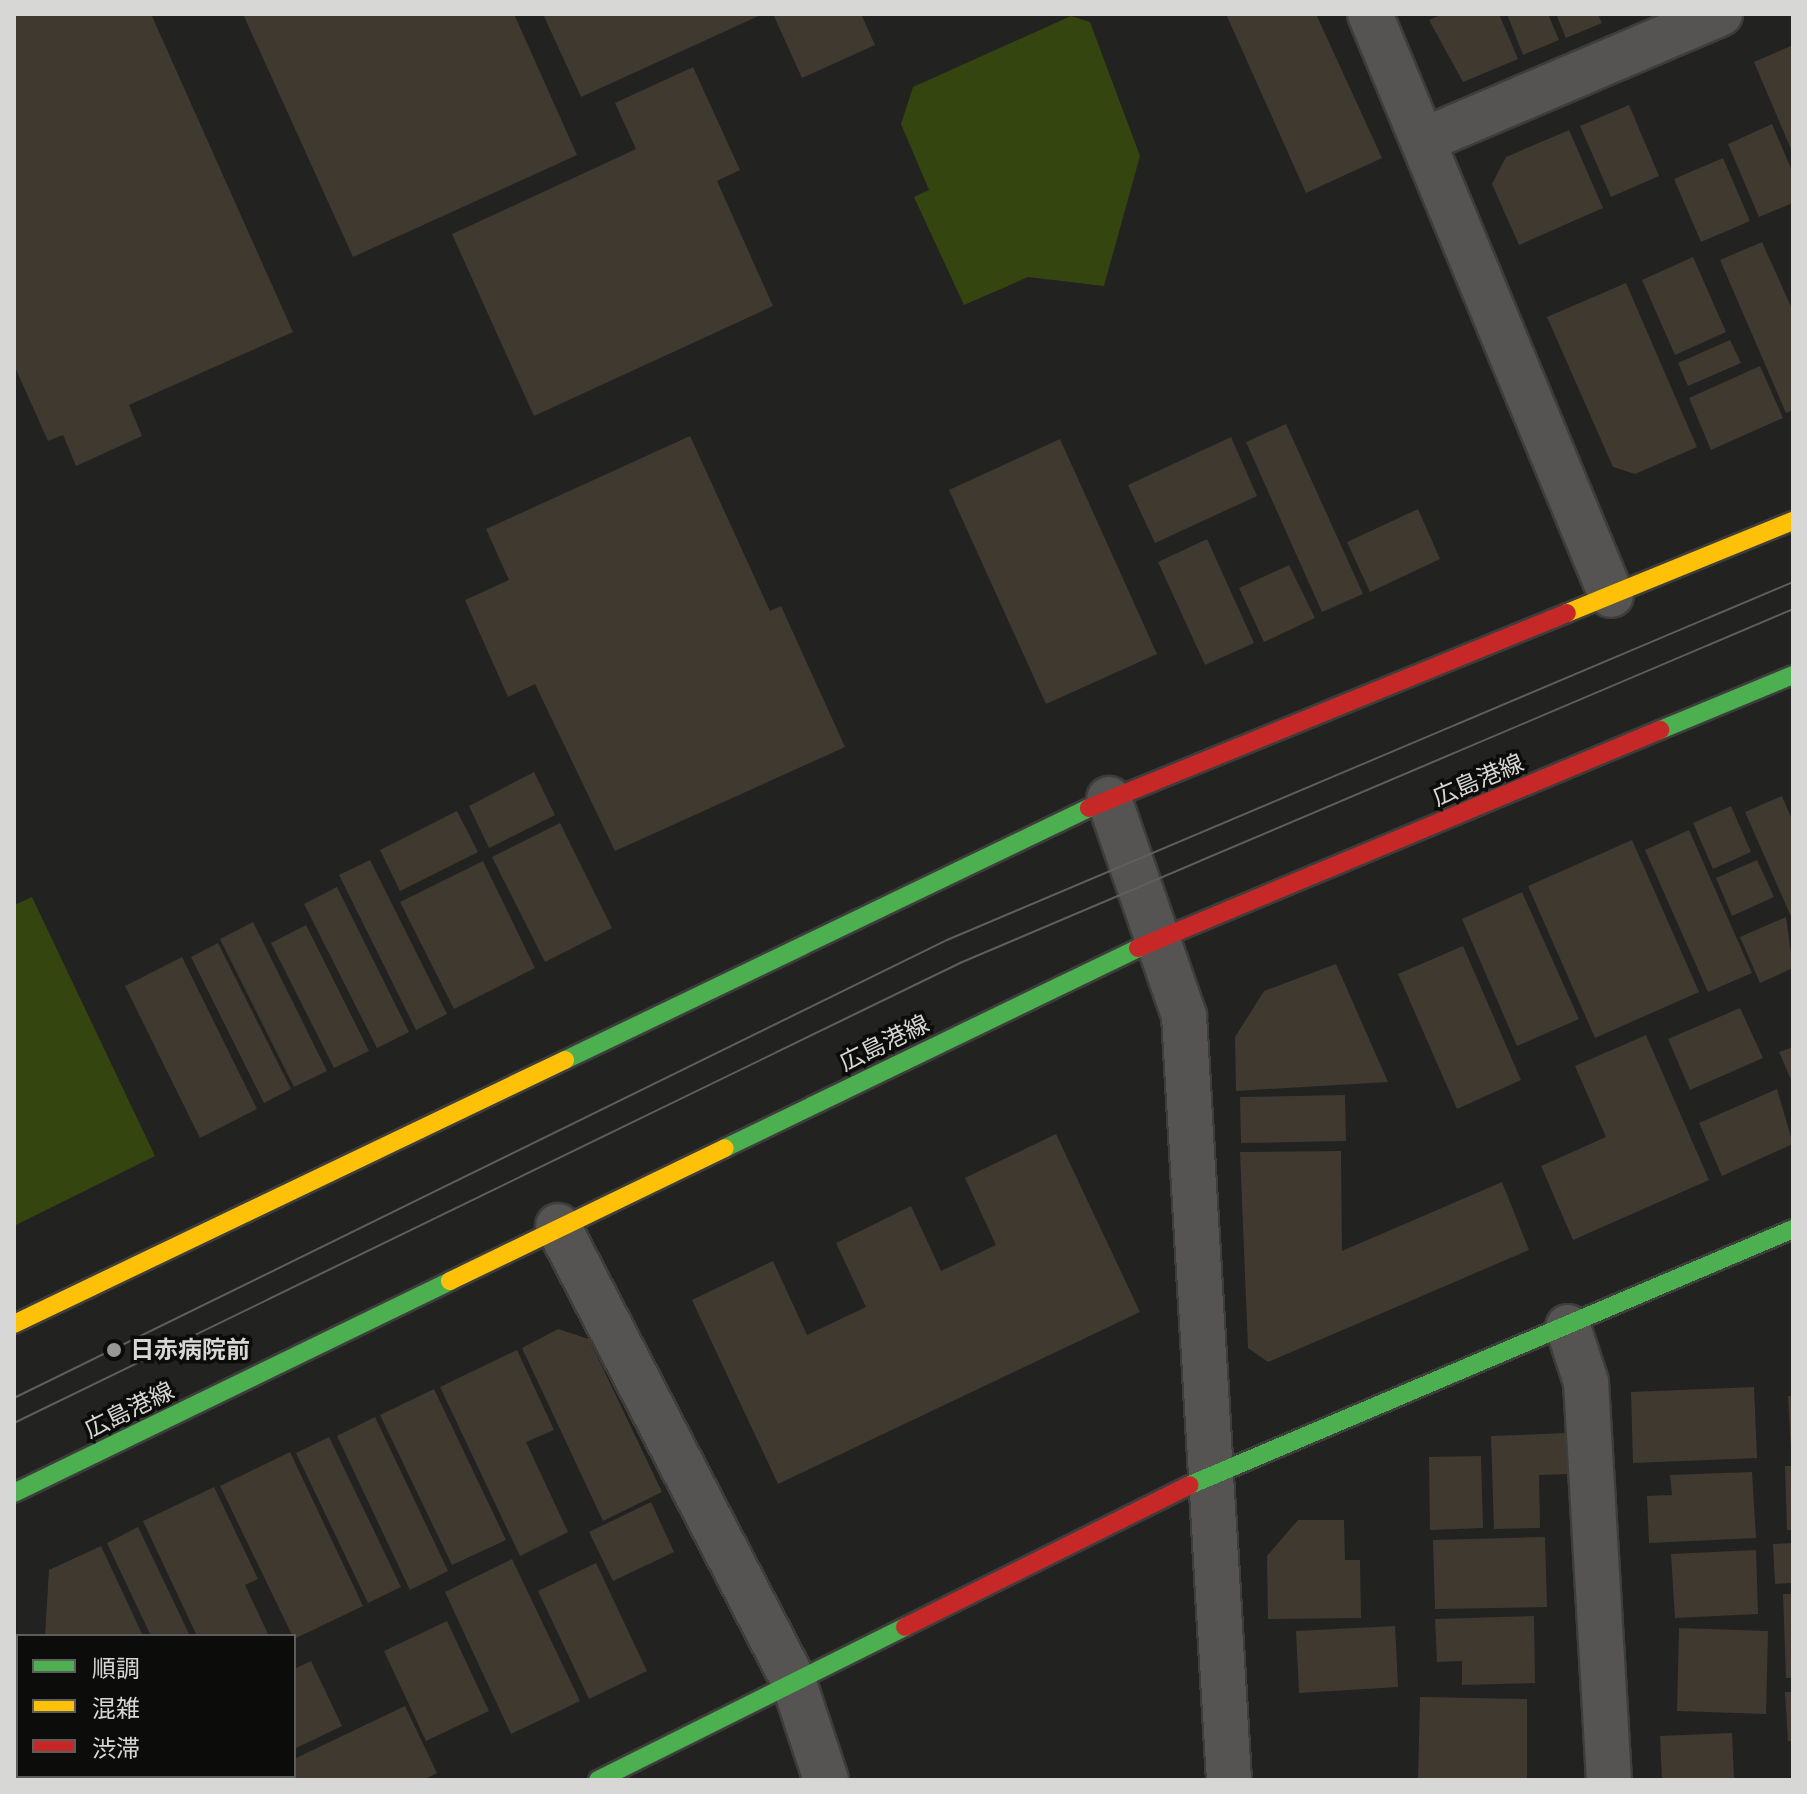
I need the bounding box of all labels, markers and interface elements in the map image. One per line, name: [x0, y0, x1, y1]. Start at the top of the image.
street label: 広島港線: [1428, 748, 1528, 812]
street label: 広島港線: [835, 1009, 933, 1077]
place label: 日赤病院前: [130, 1336, 250, 1364]
marker: 日赤病院前: [105, 1341, 123, 1359]
street label: 広島港線: [80, 1376, 178, 1444]
legend: [16, 1634, 296, 1778]
text: 順調: [92, 1653, 140, 1684]
text: 混雑: [92, 1693, 140, 1724]
text: 渋滞: [92, 1733, 140, 1764]

